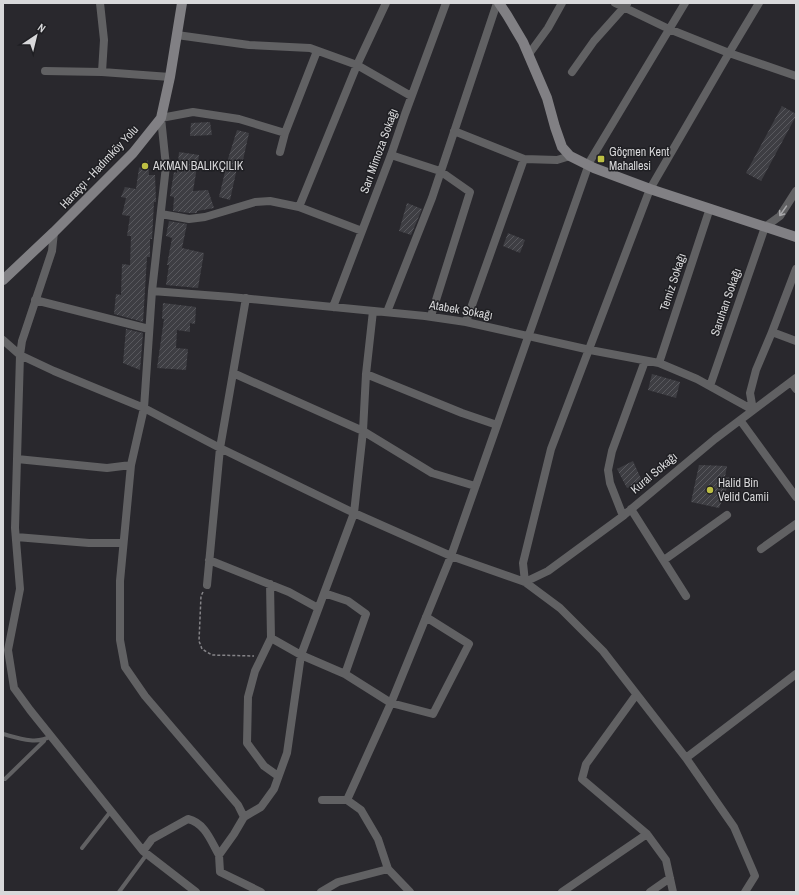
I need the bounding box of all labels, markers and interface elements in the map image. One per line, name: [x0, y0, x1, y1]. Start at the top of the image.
north arrow: [16, 16, 56, 56]
text: N: [35, 20, 48, 35]
street label: Sarı Mimoza Sokağı: [356, 106, 402, 196]
street label: Haraççı - Hadımköy Yolu: [56, 122, 142, 212]
place label: Göçmen Kent Mahallesi: [609, 144, 669, 174]
marker: Göçmen Kent Mahallesi: [596, 154, 606, 164]
place label: AKMAN BALIKÇILIK: [152, 158, 244, 174]
marker: AKMAN BALIKÇILIK: [140, 161, 150, 171]
one-way arrow: [779, 205, 787, 216]
street label: Temiz Sokağı: [656, 251, 690, 313]
street label: Saruhan Sokağı: [707, 266, 745, 338]
street label: Atabek Sokağı: [427, 296, 494, 323]
street label: Kural Sokağı: [627, 449, 681, 497]
place label: Halid Bin Velid Camii: [718, 475, 769, 505]
marker: Halid Bin Velid Camii: [705, 485, 715, 495]

